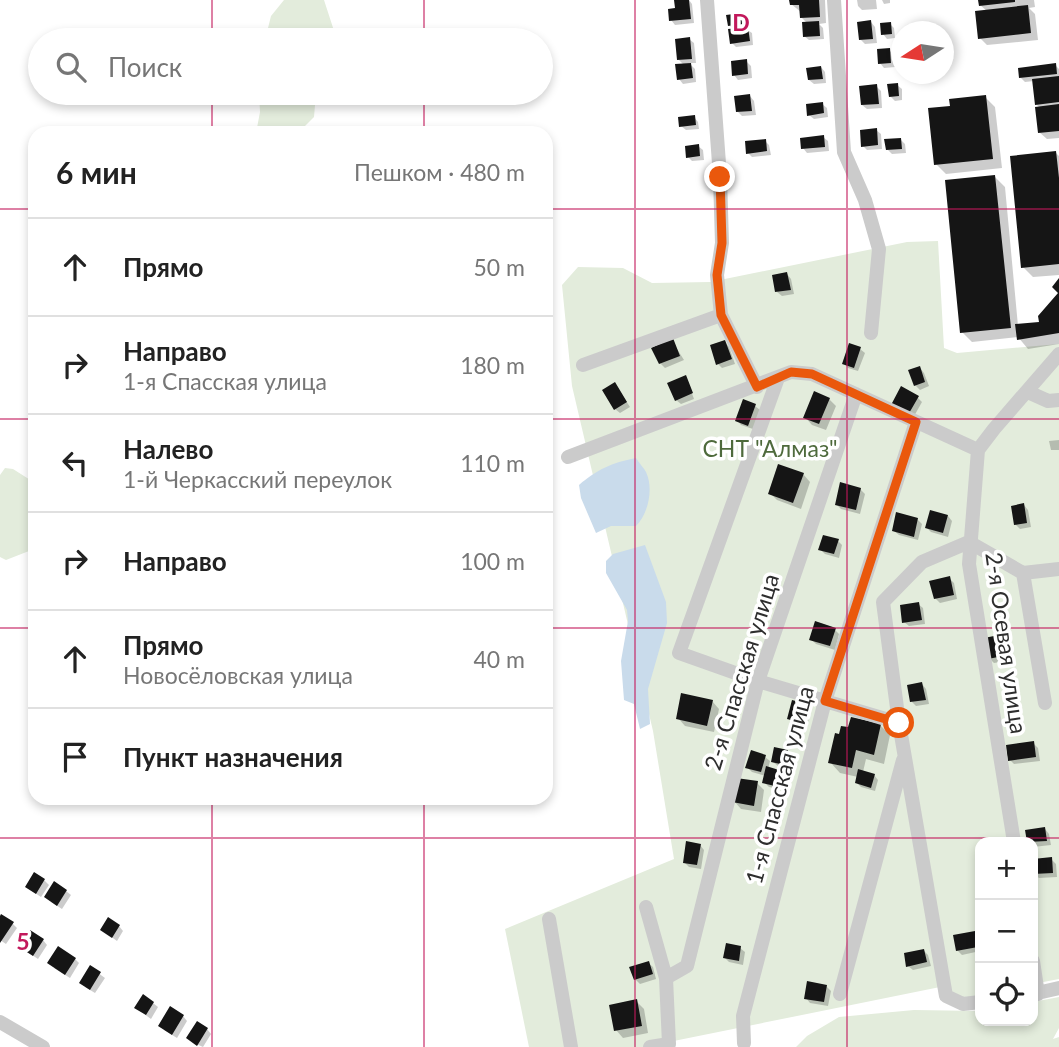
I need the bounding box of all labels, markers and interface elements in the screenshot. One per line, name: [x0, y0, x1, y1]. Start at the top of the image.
text: D: [732, 8, 750, 36]
north arrow: [891, 21, 954, 84]
search box: [28, 28, 553, 105]
icon: search: [52, 48, 90, 86]
text: Поиск: [108, 51, 182, 83]
text: 6 мин: [56, 154, 137, 190]
text: Пешком · 480 m: [354, 158, 525, 186]
route end: [704, 161, 735, 192]
icon: ahead: [56, 248, 94, 286]
text: Прямо: [123, 251, 204, 283]
text: 50 m: [474, 253, 525, 281]
text: Направо: [123, 335, 227, 367]
icon: right: [56, 346, 94, 384]
text: 180 m: [460, 351, 525, 379]
text: 1-я Спасская улица: [123, 367, 327, 395]
text: Налево: [123, 433, 213, 465]
park label: СНТ "Алмаз": [702, 434, 838, 462]
icon: left: [56, 444, 94, 482]
text: 110 m: [460, 449, 525, 477]
text: 1-й Черкасский переулок: [123, 465, 392, 493]
icon: right: [56, 542, 94, 580]
text: Направо: [123, 545, 227, 577]
text: 100 m: [460, 547, 525, 575]
street label: 2-я Осевая улица: [980, 550, 1034, 736]
street label: 2-я Спасская улица: [698, 570, 784, 773]
text: Прямо: [123, 629, 204, 661]
icon: ahead: [56, 640, 94, 678]
text: 40 m: [474, 645, 525, 673]
text: Новосёловская улица: [123, 661, 353, 689]
street label: 1-я Спасская улица: [739, 683, 819, 887]
route start: [883, 707, 914, 738]
icon: arrive: [56, 738, 94, 776]
text: Пункт назначения: [123, 741, 343, 773]
map controls: [975, 837, 1038, 1026]
button: +: [975, 837, 1038, 900]
button: −: [975, 900, 1038, 963]
text: 5: [16, 927, 30, 955]
button: locate: [975, 963, 1038, 1026]

